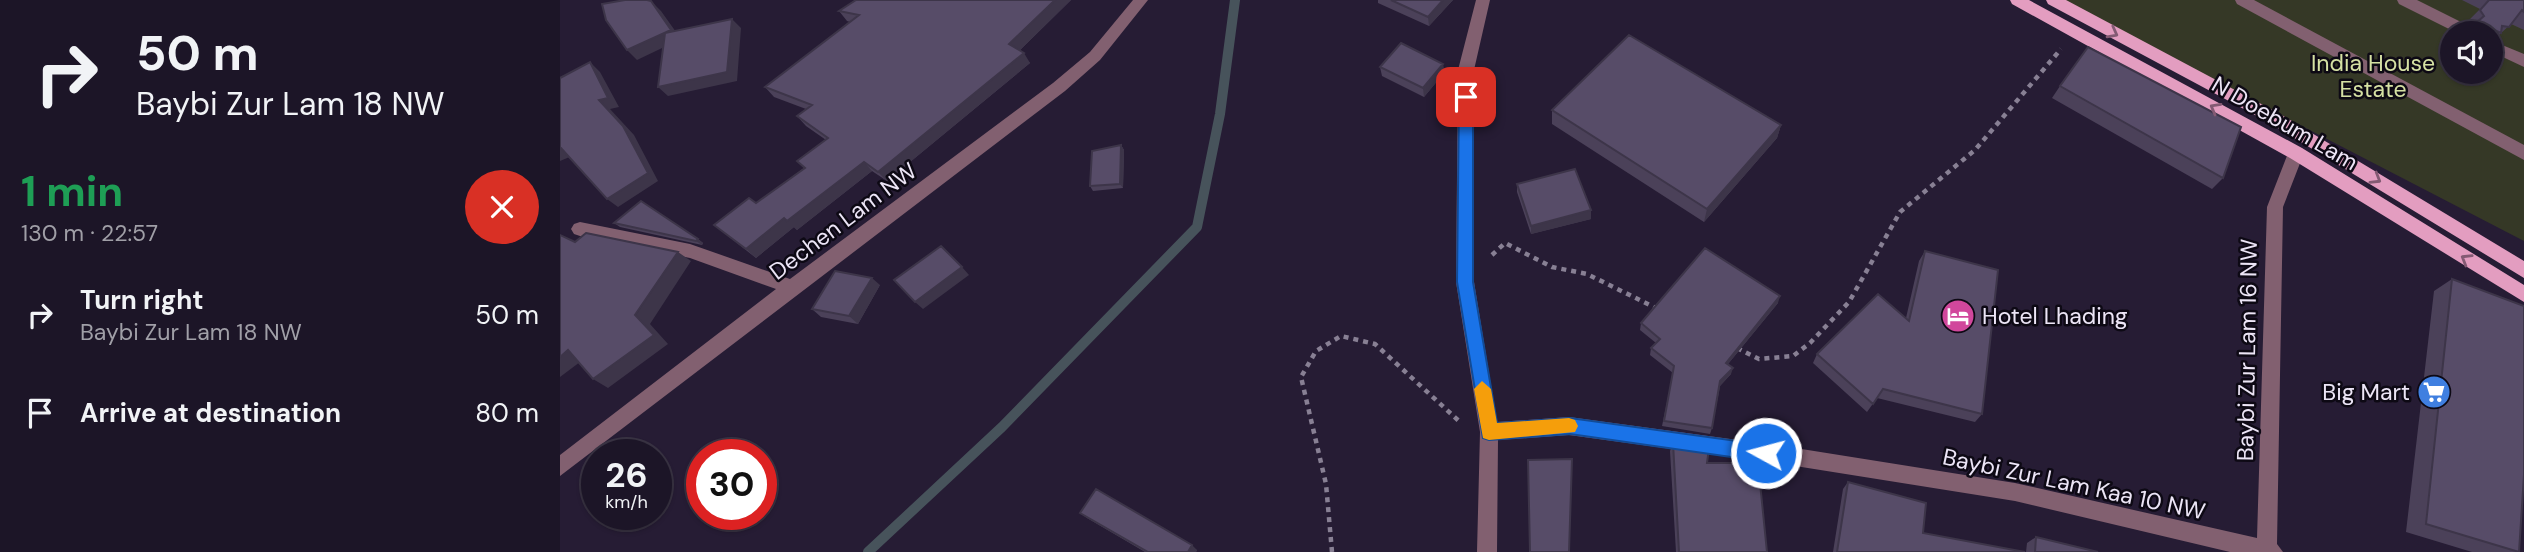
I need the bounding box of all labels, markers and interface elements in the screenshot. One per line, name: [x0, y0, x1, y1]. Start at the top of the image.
text: 50 m: [136, 21, 259, 85]
map controls: [2440, 21, 2503, 84]
button: sound: [2440, 21, 2503, 84]
one-way arrow: [2106, 24, 2118, 38]
icon: right: [21, 28, 112, 119]
park label: India House Estate: [2311, 48, 2435, 104]
pin: [1436, 67, 1496, 127]
street label: N Doebum Lam: [2207, 69, 2363, 177]
icon: arrive: [1447, 78, 1485, 116]
text: Baybi Zur Lam 18 NW: [136, 83, 445, 125]
one-way arrow: [2210, 103, 2222, 116]
street label: Dechen Lam NW: [763, 156, 923, 286]
text: 1 min: [21, 164, 123, 219]
button: close: [465, 170, 539, 244]
one-way arrow: [2368, 171, 2381, 184]
text: 130 m · 22:57: [21, 218, 158, 248]
street label: Baybi Zur Lam 16 NW: [2230, 239, 2264, 461]
one-way arrow: [2460, 254, 2473, 267]
text: Turn right: [80, 283, 204, 317]
icon: right: [21, 296, 59, 334]
hotel icon: Hotel Lhading: [1939, 297, 1977, 335]
text: 50 m: [475, 298, 539, 332]
place label: Hotel Lhading: [1982, 301, 2128, 331]
text: Baybi Zur Lam 18 NW: [80, 317, 302, 347]
supermarket icon: Big Mart: [2415, 373, 2453, 411]
place label: Big Mart: [2322, 377, 2410, 407]
icon: arrive: [21, 394, 59, 432]
text: Arrive at destination: [80, 396, 341, 430]
text: 80 m: [475, 396, 539, 430]
position arrow: [1729, 416, 1803, 490]
speed limit sign: 30: [686, 439, 777, 530]
street label: Baybi Zur Lam Kaa 10 NW: [1940, 442, 2208, 526]
text: 26: [605, 452, 648, 498]
text: km/h: [605, 490, 648, 514]

